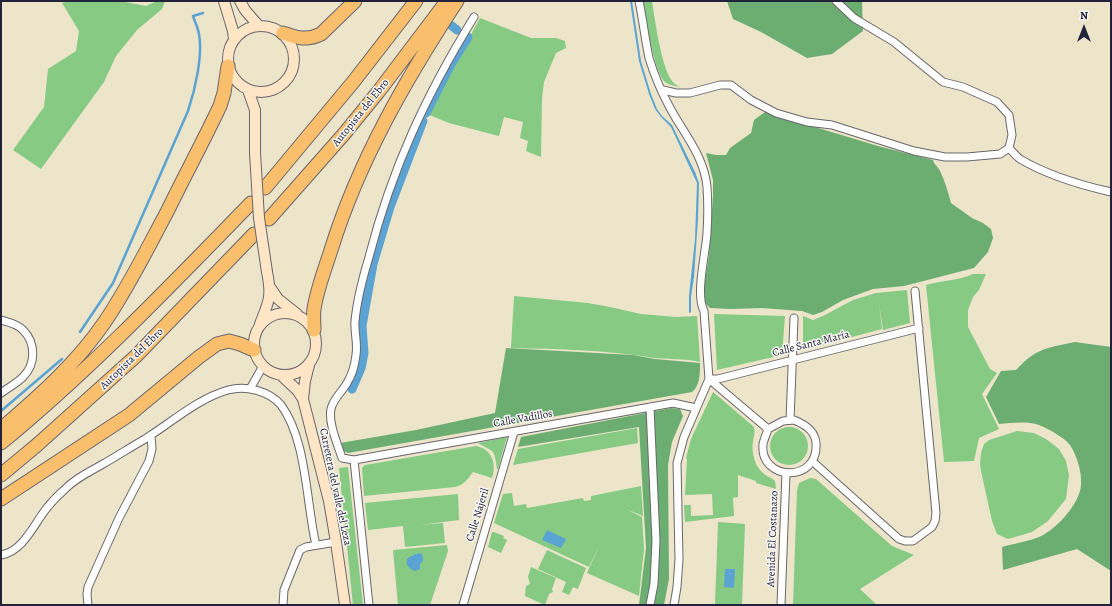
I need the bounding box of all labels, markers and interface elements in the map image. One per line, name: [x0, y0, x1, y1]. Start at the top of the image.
north arrow: [1064, 8, 1104, 48]
text: N: [1080, 8, 1088, 23]
street label: Autopista del Ebro: [330, 77, 392, 149]
street label: Autopista del Ebro: [98, 325, 166, 393]
street label: Calle Santa María: [771, 328, 851, 360]
street label: Calle Vadillos: [492, 407, 554, 431]
street label: Carretera del valle del Leza: [316, 427, 354, 547]
street label: Calle Najeril: [464, 487, 492, 543]
street label: Avenida El Costanazo: [765, 491, 781, 587]

